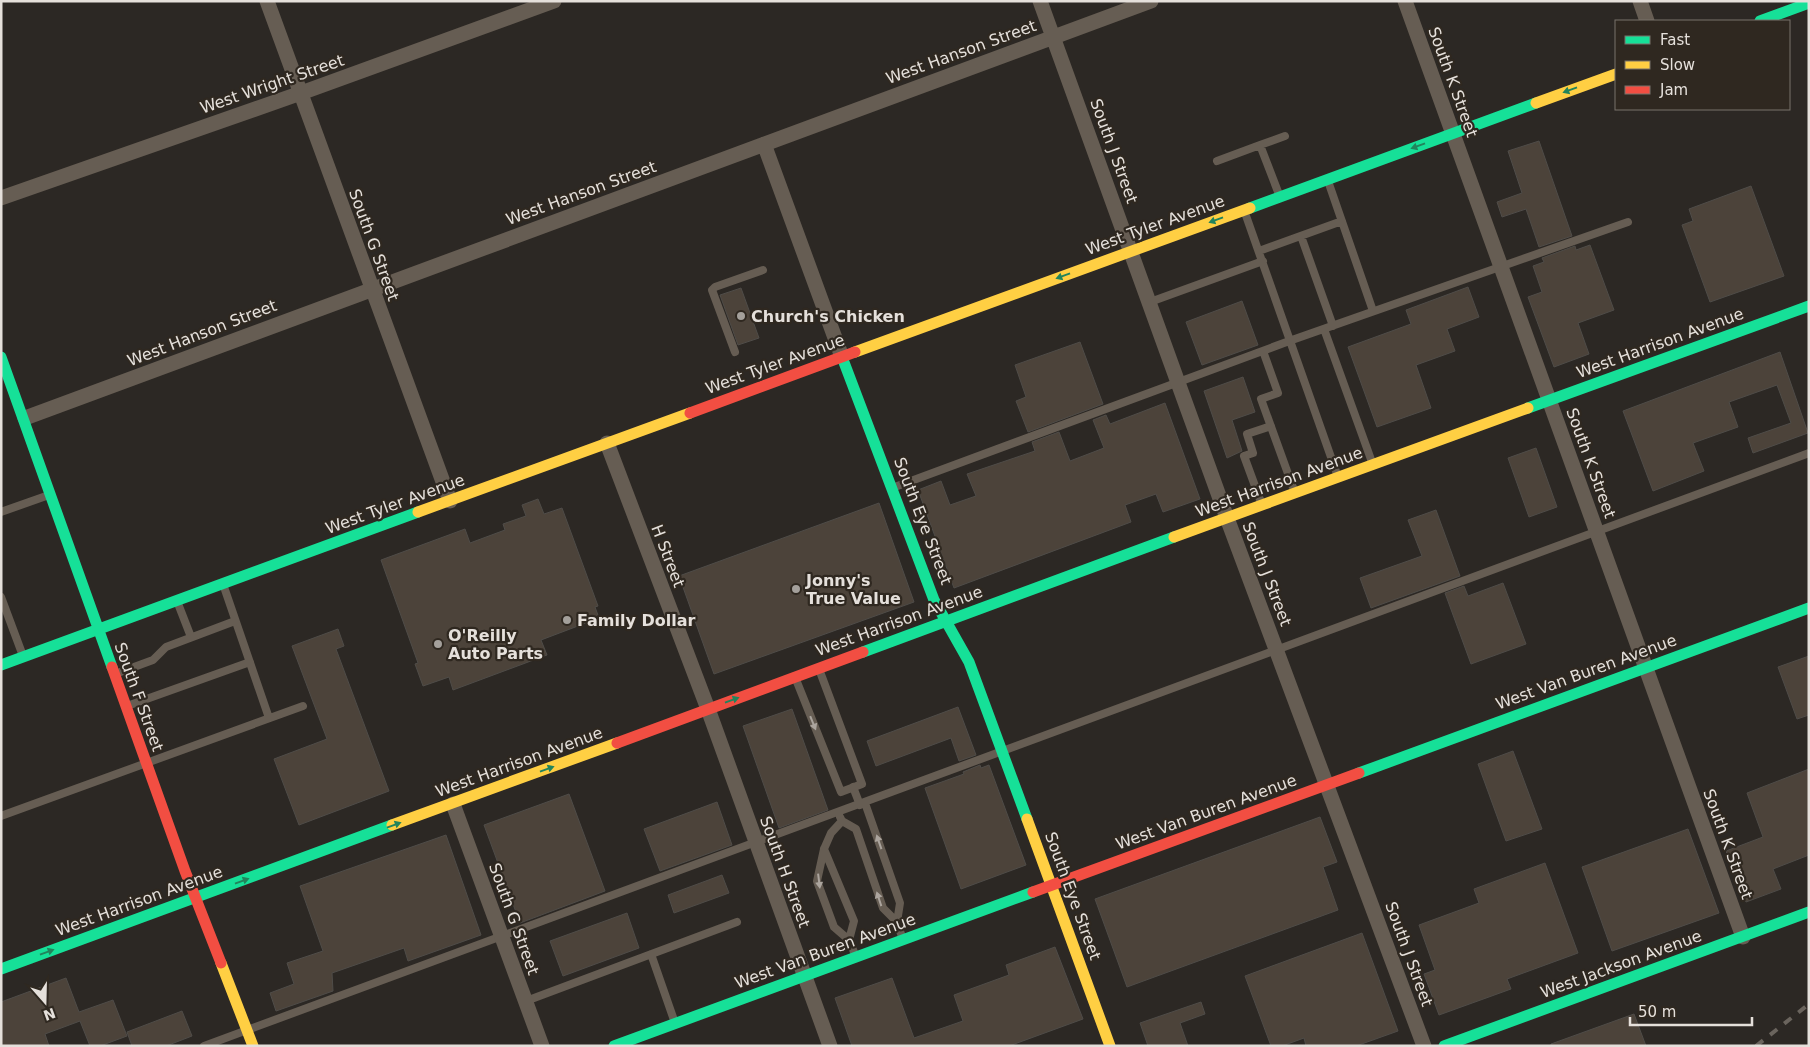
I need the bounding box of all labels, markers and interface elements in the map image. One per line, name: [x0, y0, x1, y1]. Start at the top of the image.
street label: West Hanson Street: [883, 16, 1039, 88]
legend: [1615, 20, 1790, 110]
street label: South K Street: [1424, 24, 1482, 140]
text: Fast: [1660, 31, 1690, 49]
street label: West Wright Street: [198, 50, 346, 118]
text: Slow: [1660, 56, 1695, 74]
text: Jam: [1659, 81, 1688, 99]
one-way arrow: [1563, 87, 1578, 94]
street label: South J Street: [1086, 96, 1142, 206]
one-way arrow: [1410, 142, 1425, 150]
street label: West Hanson Street: [503, 157, 659, 229]
street label: South G Street: [345, 186, 403, 304]
street label: West Tyler Avenue: [1083, 191, 1227, 259]
one-way arrow: [1208, 216, 1223, 224]
one-way arrow: [1056, 273, 1071, 280]
street label: West Hanson Street: [125, 296, 279, 370]
street label: West Harrison Avenue: [1574, 304, 1746, 382]
place label: Church's Chicken: [751, 307, 905, 326]
marker: Church's Chicken: [735, 310, 747, 322]
street label: West Tyler Avenue: [703, 330, 847, 398]
street label: South K Street: [1562, 405, 1620, 521]
street label: West Harrison Avenue: [1193, 443, 1365, 521]
street label: South Eye Street: [890, 455, 956, 587]
street label: West Tyler Avenue: [323, 470, 467, 538]
street label: South J Street: [1238, 519, 1296, 629]
street label: H Street: [647, 522, 689, 590]
place label: Jonny's True Value: [805, 571, 901, 608]
street label: West Harrison Avenue: [813, 582, 985, 660]
marker: Jonny's True Value: [790, 583, 802, 595]
place label: Family Dollar: [577, 611, 695, 630]
marker: Family Dollar: [561, 614, 573, 626]
place label: O'Reilly Auto Parts: [448, 626, 543, 663]
street label: West Van Buren Avenue: [1493, 630, 1679, 714]
marker: O'Reilly Auto Parts: [432, 638, 444, 650]
street label: South F Street: [110, 640, 168, 754]
one-way arrow: [725, 696, 740, 704]
one-way arrow: [810, 715, 817, 730]
street label: West Harrison Avenue: [433, 723, 605, 801]
one-way arrow: [540, 765, 555, 773]
street label: West Van Buren Avenue: [1113, 770, 1299, 854]
street label: South K Street: [1699, 786, 1757, 902]
street label: South H Street: [756, 814, 814, 930]
one-way arrow: [387, 821, 402, 828]
street label: South Eye Street: [1041, 829, 1105, 963]
one-way arrow: [874, 834, 882, 849]
street label: South G Street: [485, 860, 543, 978]
street label: West Harrison Avenue: [53, 862, 225, 940]
one-way arrow: [815, 873, 823, 889]
one-way arrow: [234, 877, 249, 884]
one-way arrow: [875, 891, 883, 906]
street label: South J Street: [1381, 899, 1437, 1009]
street label: West Van Buren Avenue: [732, 909, 918, 993]
street label: West Jackson Avenue: [1538, 926, 1704, 1002]
one-way arrow: [40, 948, 55, 956]
north arrow: [20, 977, 70, 1027]
scale bar: [1630, 994, 1752, 1026]
text: 50 m: [1638, 1003, 1676, 1021]
text: N: [41, 1005, 58, 1024]

